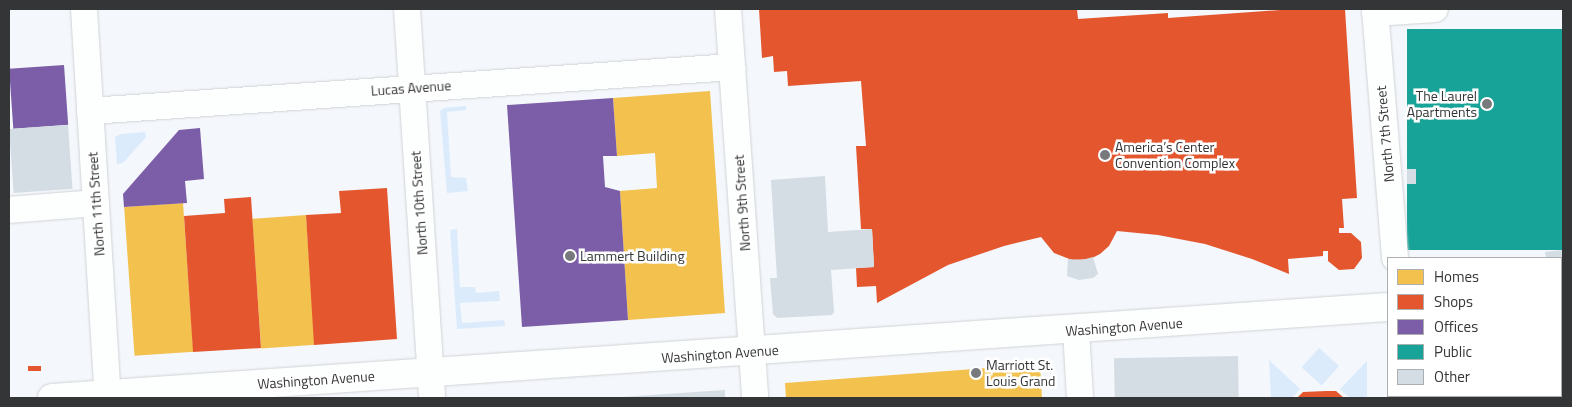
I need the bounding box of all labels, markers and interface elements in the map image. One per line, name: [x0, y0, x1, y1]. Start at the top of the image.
street label: Lucas Avenue: [370, 77, 452, 99]
street label: North 7th Street: [1372, 85, 1398, 183]
place label: The Laurel Apartments: [1407, 88, 1477, 120]
marker: The Laurel Apartments: [1481, 98, 1493, 110]
place label: America’s Center Convention Complex: [1115, 139, 1235, 172]
marker: America’s Center Convention Complex: [1099, 149, 1111, 161]
street label: North 10th Street: [407, 150, 431, 256]
street label: North 11th Street: [84, 151, 108, 257]
street label: North 9th Street: [730, 154, 754, 252]
place label: Lammert Building: [580, 248, 685, 264]
marker: Lammert Building: [564, 250, 576, 262]
legend: [1387, 257, 1562, 397]
text: Homes: [1434, 265, 1479, 288]
text: Shops: [1434, 290, 1473, 313]
street label: Washington Avenue: [1065, 315, 1183, 339]
text: Offices: [1434, 315, 1478, 338]
text: Public: [1434, 340, 1472, 363]
street label: Washington Avenue: [661, 342, 779, 366]
place label: Marriott St. Louis Grand: [986, 357, 1056, 390]
text: Other: [1434, 365, 1470, 388]
marker: Marriott St. Louis Grand: [970, 367, 982, 379]
street label: Washington Avenue: [257, 368, 375, 392]

